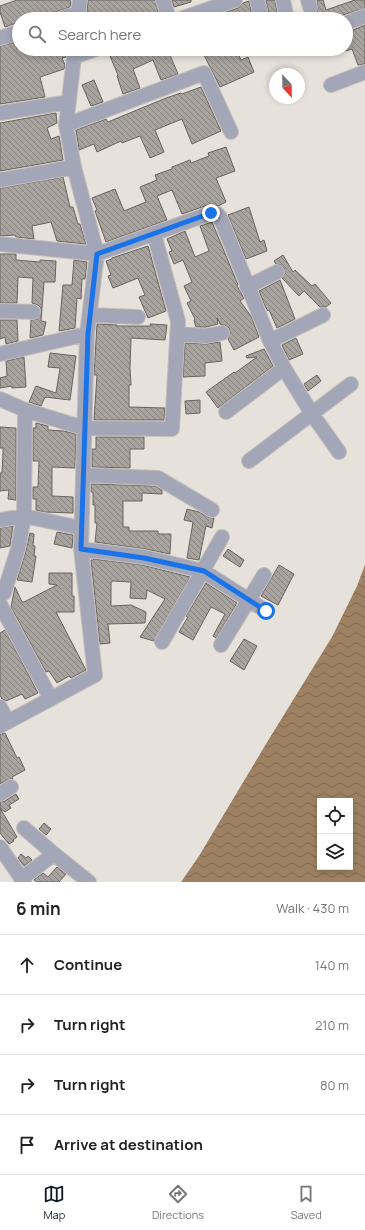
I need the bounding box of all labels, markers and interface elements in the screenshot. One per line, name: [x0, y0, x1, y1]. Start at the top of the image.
search box: [12, 12, 353, 56]
icon: search: [26, 23, 48, 45]
text: Search here: [58, 24, 141, 45]
north arrow: [269, 68, 305, 104]
route end: [202, 204, 220, 222]
route start: [257, 602, 275, 620]
map controls: [317, 798, 353, 870]
button: locate: [317, 798, 353, 834]
button: layers: [317, 834, 353, 870]
text: 6 min: [16, 897, 61, 920]
text: Walk · 430 m: [276, 899, 349, 917]
icon: ahead: [16, 954, 38, 976]
text: Continue: [54, 954, 122, 975]
text: 140 m: [315, 956, 349, 974]
icon: right: [16, 1014, 38, 1036]
text: Turn right: [54, 1014, 125, 1035]
text: 210 m: [315, 1016, 349, 1034]
icon: right: [16, 1074, 38, 1096]
text: Turn right: [54, 1074, 125, 1095]
text: 80 m: [320, 1076, 349, 1094]
icon: arrive: [16, 1134, 38, 1156]
text: Arrive at destination: [54, 1134, 203, 1155]
tab: Map: [43, 1183, 65, 1222]
tab: Directions: [152, 1183, 204, 1222]
tab: Saved: [291, 1183, 322, 1222]

